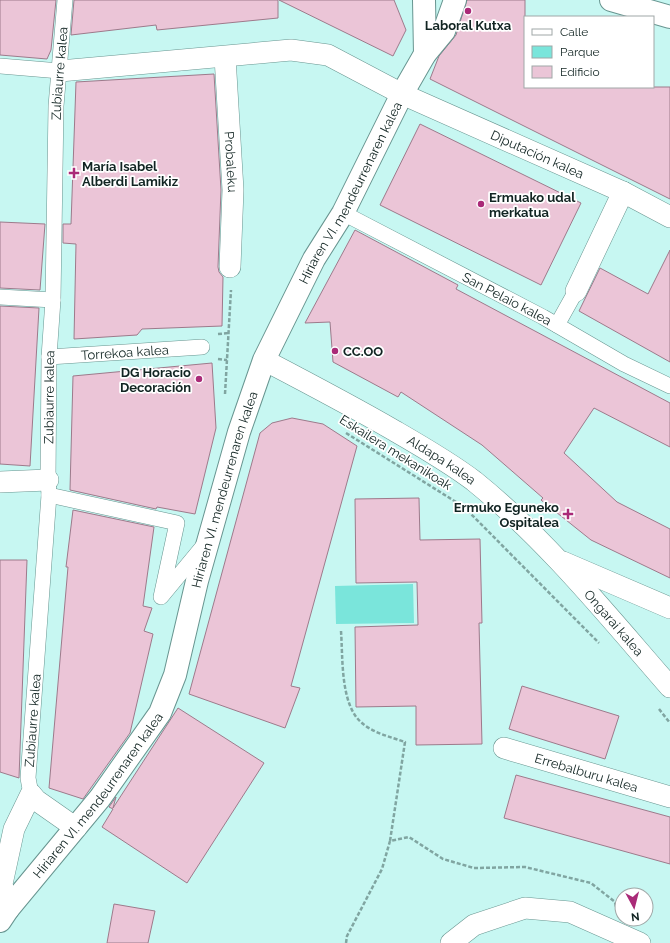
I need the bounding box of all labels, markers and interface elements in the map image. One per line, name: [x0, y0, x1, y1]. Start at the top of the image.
marker: Laboral Kutxa: [463, 6, 473, 16]
legend: [524, 16, 654, 88]
place label: Laboral Kutxa: [425, 18, 512, 33]
text: Calle: [560, 25, 588, 39]
street label: Zubiaurre kalea: [49, 26, 71, 120]
text: Parque: [560, 45, 600, 59]
text: Edificio: [560, 65, 600, 79]
street label: Hiriaren VI. mendeurrenaren kalea: [296, 99, 405, 286]
street label: Diputación kalea: [488, 127, 586, 182]
street label: Probaleku: [221, 131, 240, 193]
place label: María Isabel Alberdi Lamikiz: [82, 159, 179, 189]
marker: María Isabel Alberdi Lamikiz: [69, 168, 79, 178]
place label: Ermuako udal merkatua: [489, 190, 576, 220]
marker: Ermuako udal merkatua: [476, 199, 486, 209]
street label: San Pelaio kalea: [460, 269, 554, 328]
street label: Torrekoa kalea: [81, 342, 169, 363]
place label: CC.OO: [343, 344, 383, 359]
marker: CC.OO: [330, 346, 340, 356]
street label: Zubiaurre kalea: [41, 350, 57, 444]
place label: DG Horacio Decoración: [120, 365, 191, 395]
marker: DG Horacio Decoración: [194, 374, 204, 384]
street label: Hiriaren VI. mendeurrenaren kalea: [189, 389, 261, 589]
street label: Eskailera mekanikoak: [337, 412, 455, 493]
street label: Aldapa kalea: [404, 433, 479, 488]
place label: Ermuko Eguneko Ospitalea: [454, 500, 560, 530]
marker: Ermuko Eguneko Ospitalea: [562, 508, 574, 520]
street label: Ongarai kalea: [581, 587, 647, 659]
street label: Zubiaurre kalea: [22, 673, 44, 768]
street label: Hiriaren VI. mendeurrenaren kalea: [30, 710, 166, 881]
street label: Errebalburu kalea: [533, 751, 640, 795]
north arrow: [614, 887, 654, 927]
text: N: [630, 909, 640, 923]

